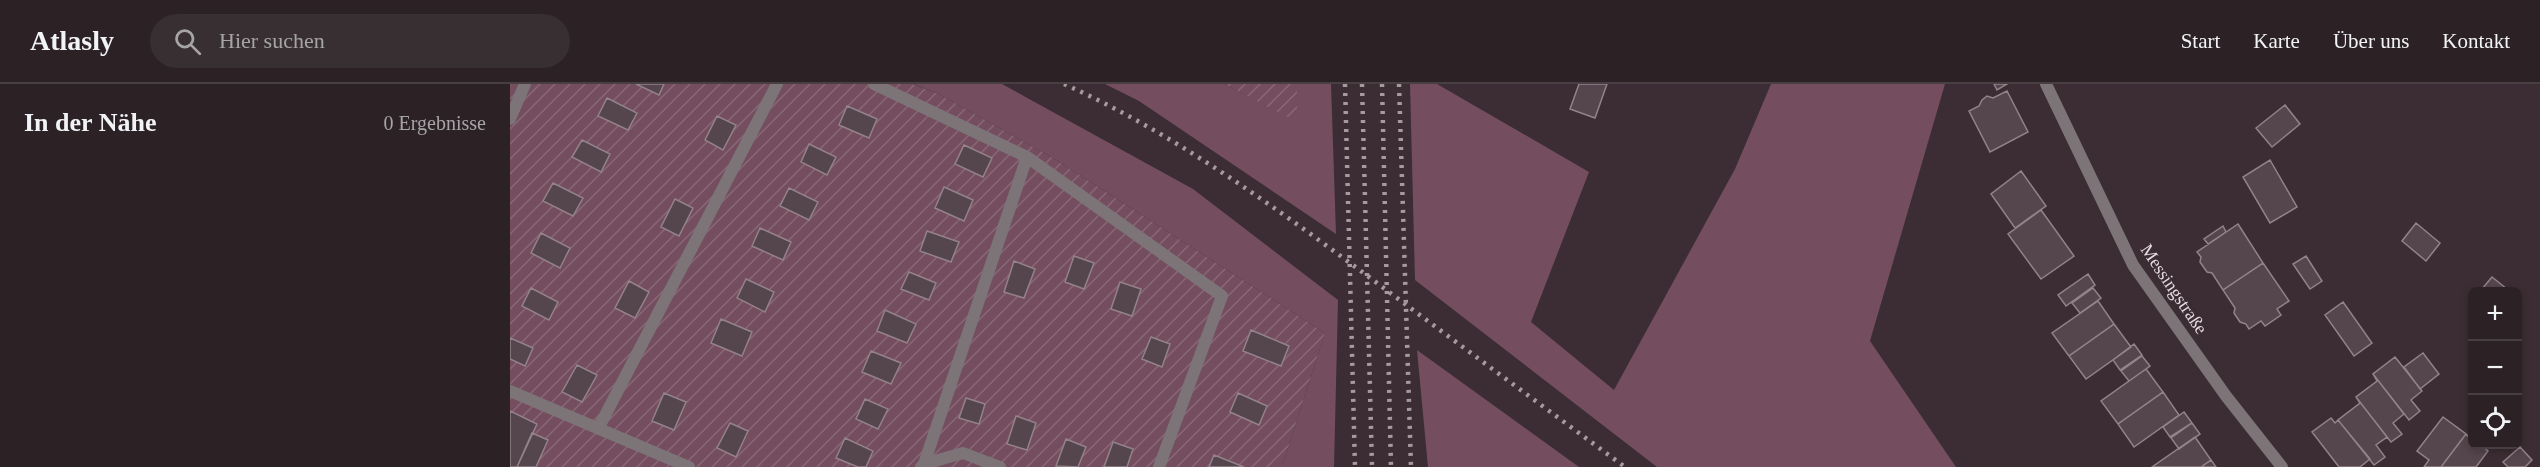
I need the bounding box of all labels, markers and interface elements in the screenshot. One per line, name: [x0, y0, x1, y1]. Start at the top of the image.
search box: [150, 14, 570, 68]
text: Atlasly: [30, 25, 114, 56]
icon: search: [171, 25, 204, 58]
text: Hier suchen: [219, 28, 325, 53]
text: Start: [2181, 29, 2220, 53]
text: Karte: [2253, 29, 2300, 53]
text: Über uns: [2333, 29, 2409, 53]
text: Kontakt: [2442, 29, 2510, 53]
text: In der Nähe: [24, 108, 156, 137]
text: 0 Ergebnisse: [384, 112, 486, 134]
street label: Messingstraße: [2137, 240, 2211, 338]
map controls: [2468, 287, 2522, 449]
button: +: [2468, 287, 2522, 341]
button: −: [2468, 341, 2522, 395]
button: locate: [2468, 395, 2522, 449]

